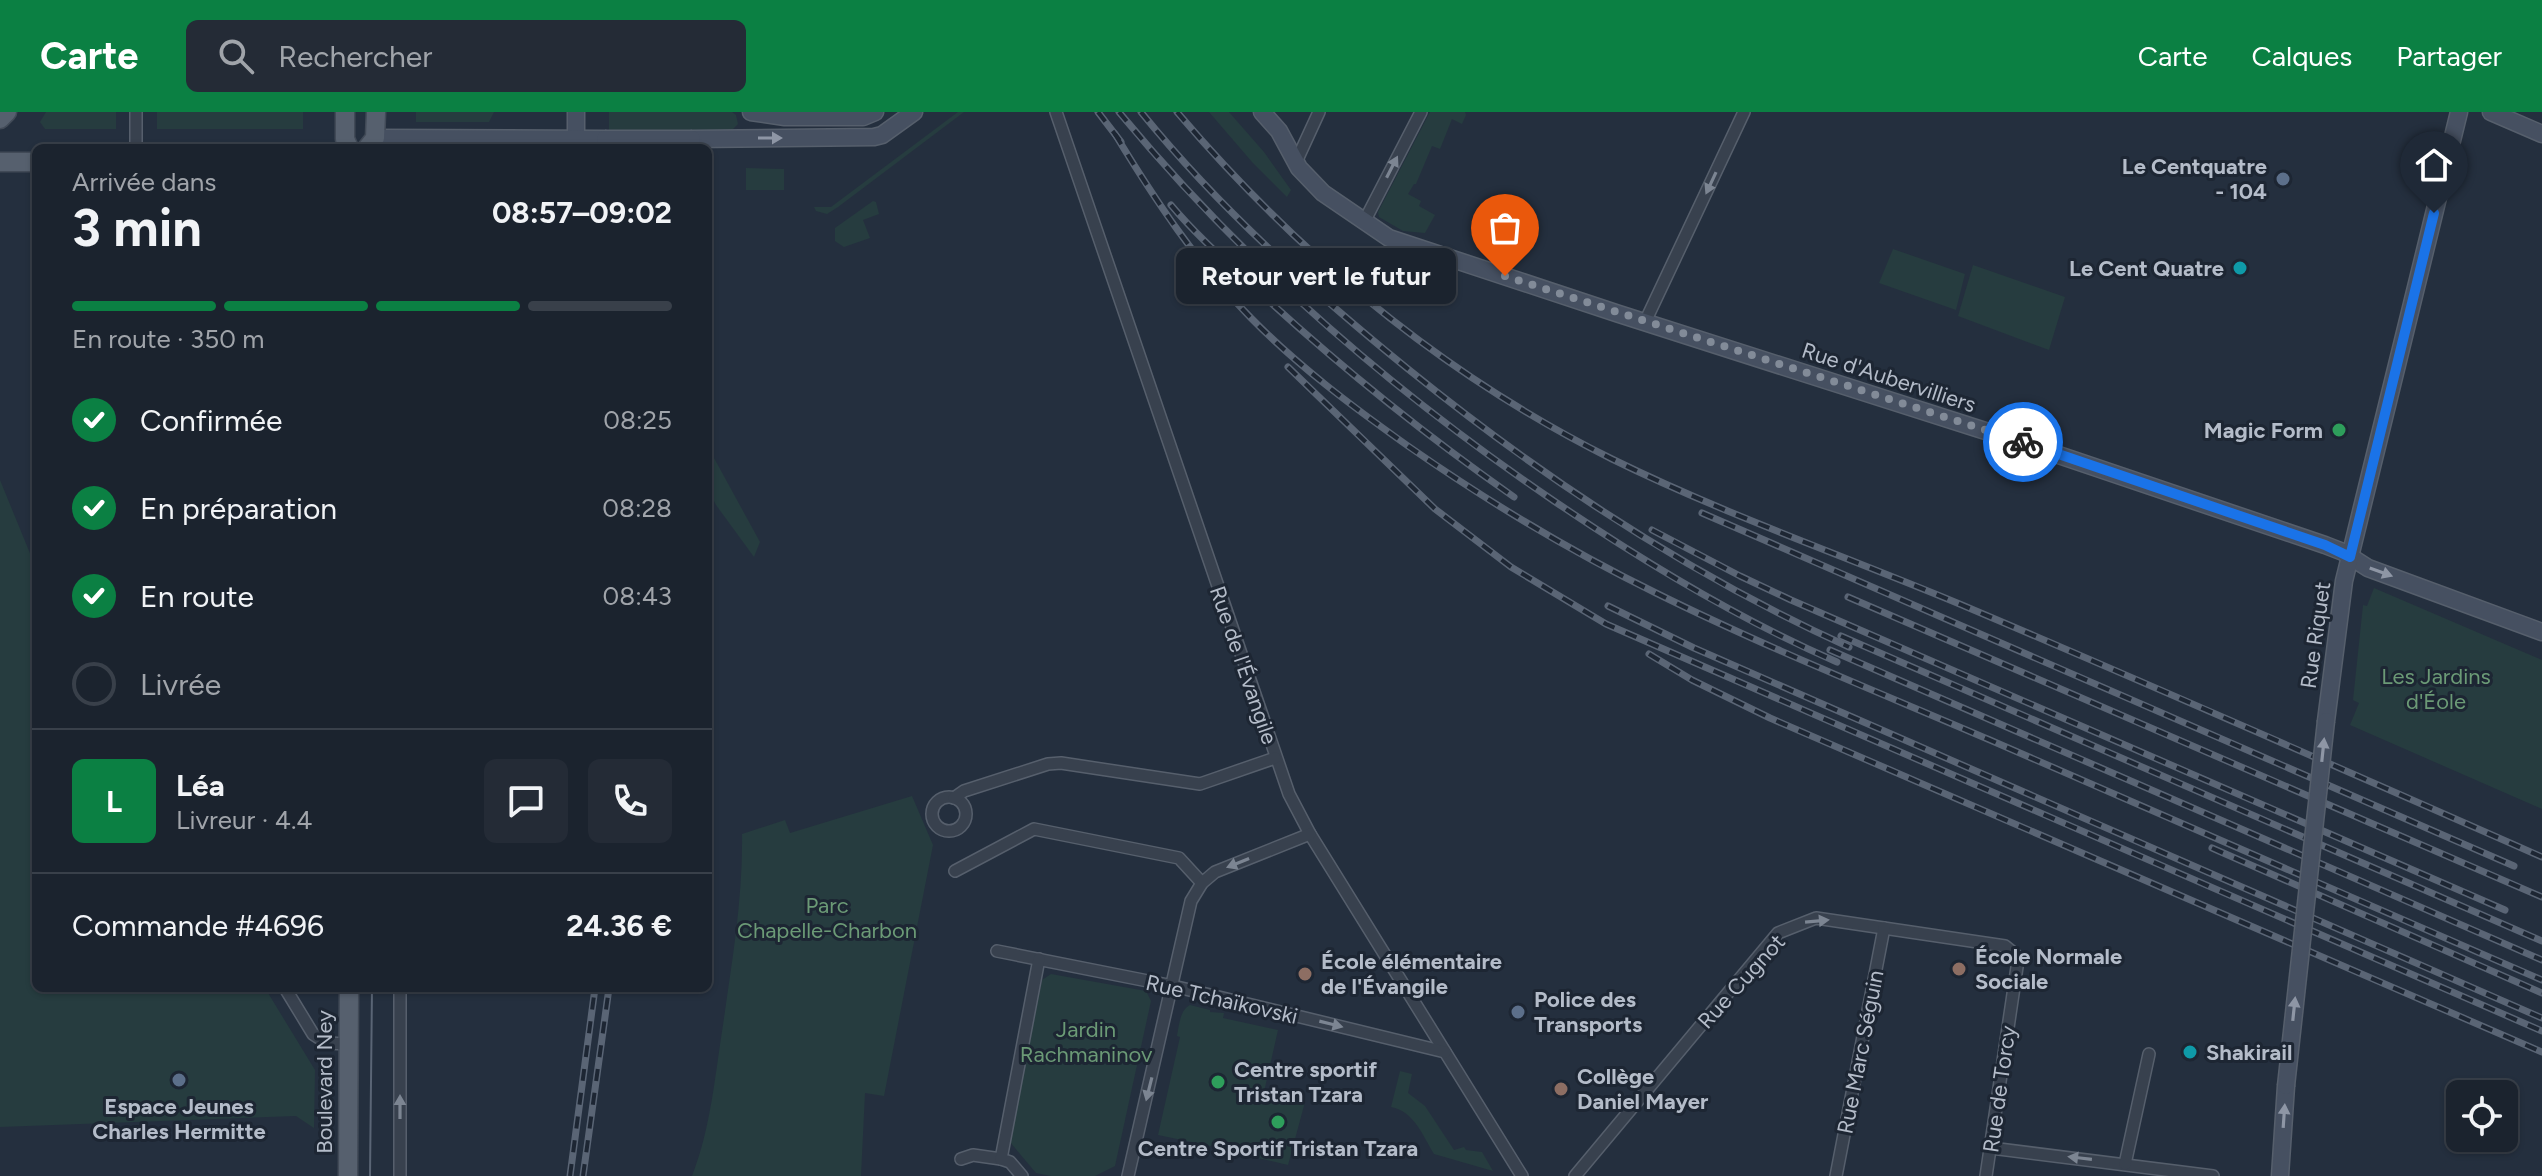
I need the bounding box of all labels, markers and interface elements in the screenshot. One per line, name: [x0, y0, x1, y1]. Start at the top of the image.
search box: [186, 20, 746, 92]
text: Carte: [40, 33, 138, 79]
icon: search: [214, 34, 258, 78]
text: Rechercher: [278, 38, 432, 75]
text: Carte: [2138, 39, 2208, 73]
text: Calques: [2252, 39, 2352, 73]
text: Partager: [2396, 39, 2502, 73]
pin: [2400, 131, 2468, 213]
one-way arrow: [758, 132, 783, 144]
icon: home: [2412, 143, 2456, 187]
place label: Le Centquatre - 104: [2122, 153, 2267, 205]
one-way arrow: [1386, 156, 1399, 179]
text: Arrivée dans: [72, 166, 216, 198]
marker: Le Centquatre - 104: [2274, 170, 2292, 188]
one-way arrow: [1704, 171, 1718, 194]
text: 08:57–09:02: [492, 194, 672, 231]
pin: [1471, 194, 1539, 276]
text: 3 min: [72, 197, 202, 259]
icon: bag: [1483, 206, 1527, 250]
callout: Retour vert le futur: [1177, 248, 1457, 304]
place label: Le Cent Quatre: [2069, 255, 2224, 282]
marker: Le Cent Quatre: [2231, 259, 2249, 277]
text: Retour vert le futur: [1201, 260, 1431, 292]
text: En route · 350 m: [72, 323, 264, 355]
street label: Rue d'Aubervilliers: [1798, 337, 1979, 418]
icon: check: [72, 398, 116, 442]
text: Confirmée: [140, 402, 282, 439]
courier: [1983, 402, 2063, 482]
text: 08:25: [603, 404, 672, 436]
place label: Magic Form: [2204, 417, 2323, 444]
icon: bike: [2001, 420, 2045, 464]
marker: Magic Form: [2330, 421, 2348, 439]
icon: check: [72, 486, 116, 530]
text: En préparation: [140, 490, 337, 527]
text: 08:28: [602, 492, 672, 524]
one-way arrow: [2369, 567, 2393, 579]
icon: check: [72, 574, 116, 618]
text: En route: [140, 578, 254, 615]
text: 08:43: [603, 580, 672, 612]
street label: Rue Riquet: [2295, 580, 2336, 690]
street label: Rue de l'Évangile: [1204, 582, 1283, 748]
park label: Les Jardins d'Éole: [2381, 663, 2491, 715]
text: Livrée: [140, 666, 221, 703]
one-way arrow: [2316, 737, 2329, 762]
button: chat: [484, 759, 568, 843]
button: phone: [588, 759, 672, 843]
text: Léa: [176, 767, 225, 804]
text: L: [106, 783, 122, 820]
text: Livreur · 4.4: [176, 804, 313, 836]
one-way arrow: [1226, 857, 1250, 870]
park label: Parc Chapelle-Charbon: [737, 892, 917, 944]
text: Commande #4696: [72, 907, 324, 944]
text: 24.36 €: [566, 907, 672, 944]
one-way arrow: [1805, 914, 1830, 927]
street label: Rue Cugnot: [1692, 928, 1791, 1034]
place label: École Normale Sociale: [1975, 943, 2122, 995]
place label: École élémentaire de l'Évangile: [1321, 948, 1502, 1000]
marker: École Normale Sociale: [1950, 960, 1968, 978]
marker: École élémentaire de l'Évangile: [1296, 965, 1314, 983]
street label: Rue Marc Séguin: [1831, 968, 1890, 1136]
street label: Rue Tchaïkovski: [1143, 969, 1301, 1030]
place label: Police des Transports: [1534, 986, 1642, 1038]
one-way arrow: [2288, 996, 2301, 1021]
marker: Police des Transports: [1509, 1003, 1527, 1021]
street label: Boulevard Ney: [311, 1010, 338, 1154]
park label: Jardin Rachmaninov: [1020, 1016, 1153, 1068]
one-way arrow: [1318, 1018, 1343, 1031]
street label: Rue de Torcy: [1977, 1023, 2022, 1154]
place label: Shakirail: [2206, 1039, 2292, 1066]
marker: Shakirail: [2181, 1043, 2199, 1061]
place label: Centre sportif Tristan Tzara: [1234, 1056, 1377, 1108]
place label: Collège Daniel Mayer: [1577, 1063, 1709, 1115]
marker: Espace Jeunes Charles Hermitte: [170, 1071, 188, 1089]
marker: Centre sportif Tristan Tzara: [1209, 1073, 1227, 1091]
one-way arrow: [1142, 1077, 1155, 1102]
marker: Collège Daniel Mayer: [1552, 1080, 1570, 1098]
map controls: [2446, 1080, 2518, 1152]
button: locate: [2446, 1080, 2518, 1152]
place label: Espace Jeunes Charles Hermitte: [92, 1093, 266, 1145]
one-way arrow: [394, 1094, 406, 1119]
one-way arrow: [2278, 1103, 2291, 1128]
marker: Centre Sportif Tristan Tzara: [1269, 1113, 1287, 1131]
place label: Centre Sportif Tristan Tzara: [1138, 1135, 1418, 1162]
one-way arrow: [2067, 1152, 2092, 1165]

